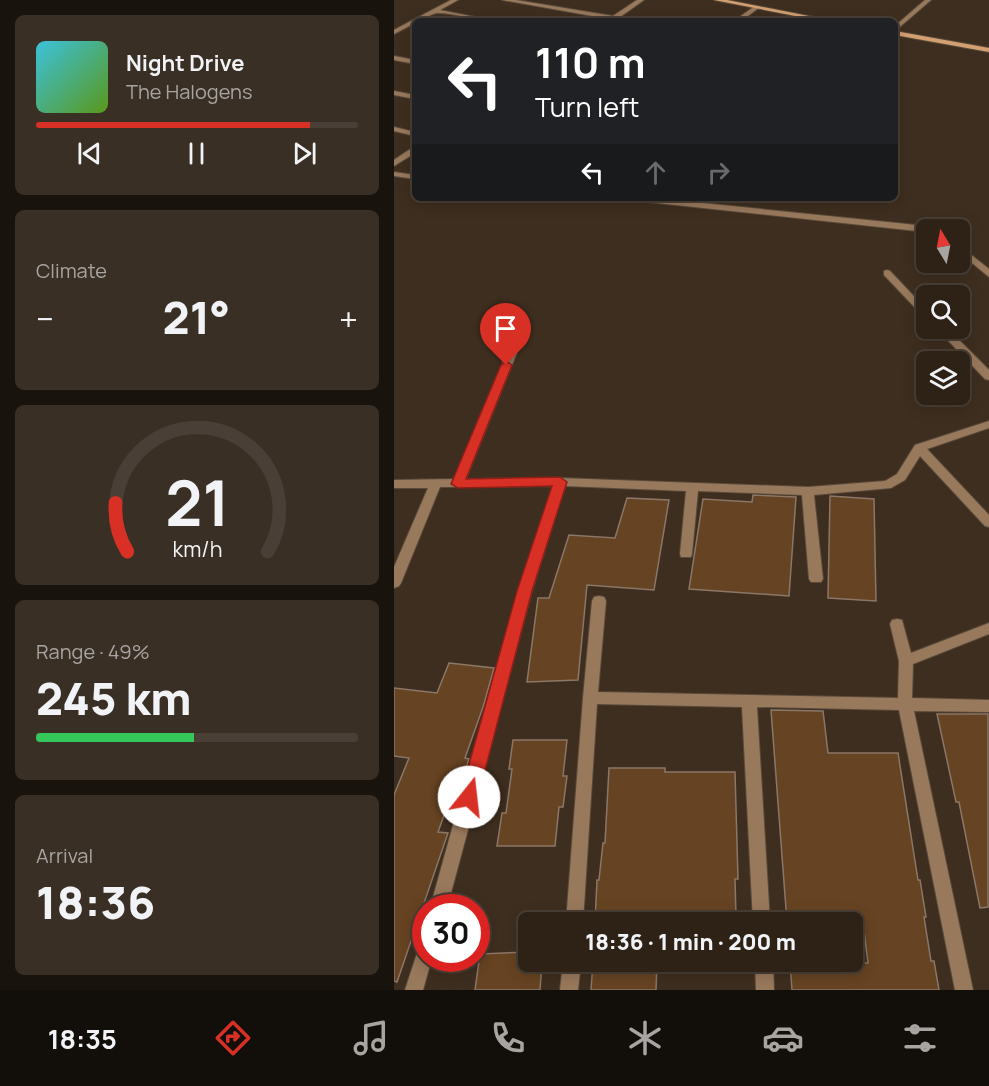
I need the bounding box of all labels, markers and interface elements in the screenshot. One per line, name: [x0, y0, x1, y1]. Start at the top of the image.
text: 110 m: [535, 33, 646, 91]
icon: left: [436, 42, 514, 120]
text: Night Drive: [126, 48, 245, 78]
text: The Halogens: [126, 78, 252, 105]
text: Turn left: [535, 88, 639, 125]
icon: previous: [73, 137, 106, 170]
icon: pause: [180, 137, 213, 170]
icon: next: [288, 137, 321, 170]
icon: left: [576, 156, 609, 189]
icon: ahead: [639, 156, 672, 189]
icon: right: [702, 156, 735, 189]
north arrow: [916, 219, 970, 273]
map controls: [916, 219, 970, 405]
text: Climate: [36, 257, 107, 284]
button: search: [916, 285, 970, 339]
text: 21°: [162, 286, 230, 348]
text: −: [36, 296, 54, 341]
text: +: [339, 296, 358, 341]
pin: [480, 303, 531, 365]
icon: arrive: [489, 312, 522, 345]
button: layers: [916, 351, 970, 405]
text: 21: [165, 459, 229, 545]
text: km/h: [172, 534, 222, 563]
text: Range · 49%: [36, 638, 150, 665]
text: 245 km: [36, 667, 192, 729]
position arrow: [437, 765, 501, 829]
text: Arrival: [36, 842, 93, 869]
text: 18:36: [36, 871, 155, 933]
speed limit sign: 30: [412, 894, 490, 972]
text: 18:36 · 1 min · 200 m: [585, 927, 796, 957]
icon: directions: [212, 1017, 254, 1059]
icon: music: [350, 1017, 392, 1059]
icon: phone: [487, 1017, 529, 1059]
icon: climate: [624, 1017, 666, 1059]
icon: car: [762, 1017, 804, 1059]
icon: filters: [899, 1017, 941, 1059]
text: 18:35: [48, 1020, 117, 1057]

